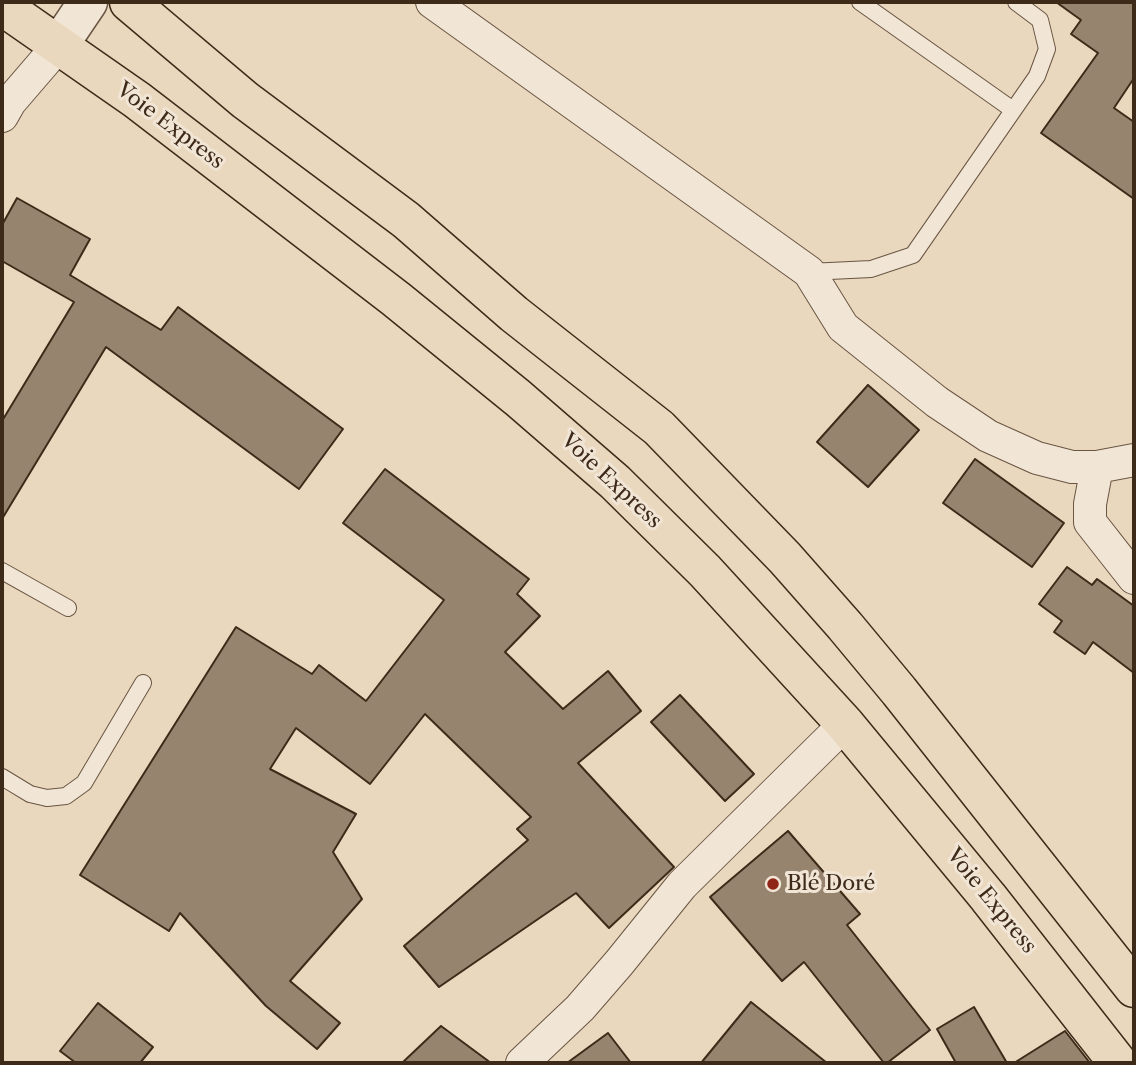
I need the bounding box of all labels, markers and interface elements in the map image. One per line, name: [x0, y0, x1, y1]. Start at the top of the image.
street label: Voie Express: [111, 77, 229, 175]
street label: Voie Express: [556, 428, 666, 534]
street label: Voie Express: [941, 843, 1041, 959]
place label: Blé Doré: [787, 871, 875, 897]
marker: Blé Doré: [765, 876, 781, 892]

